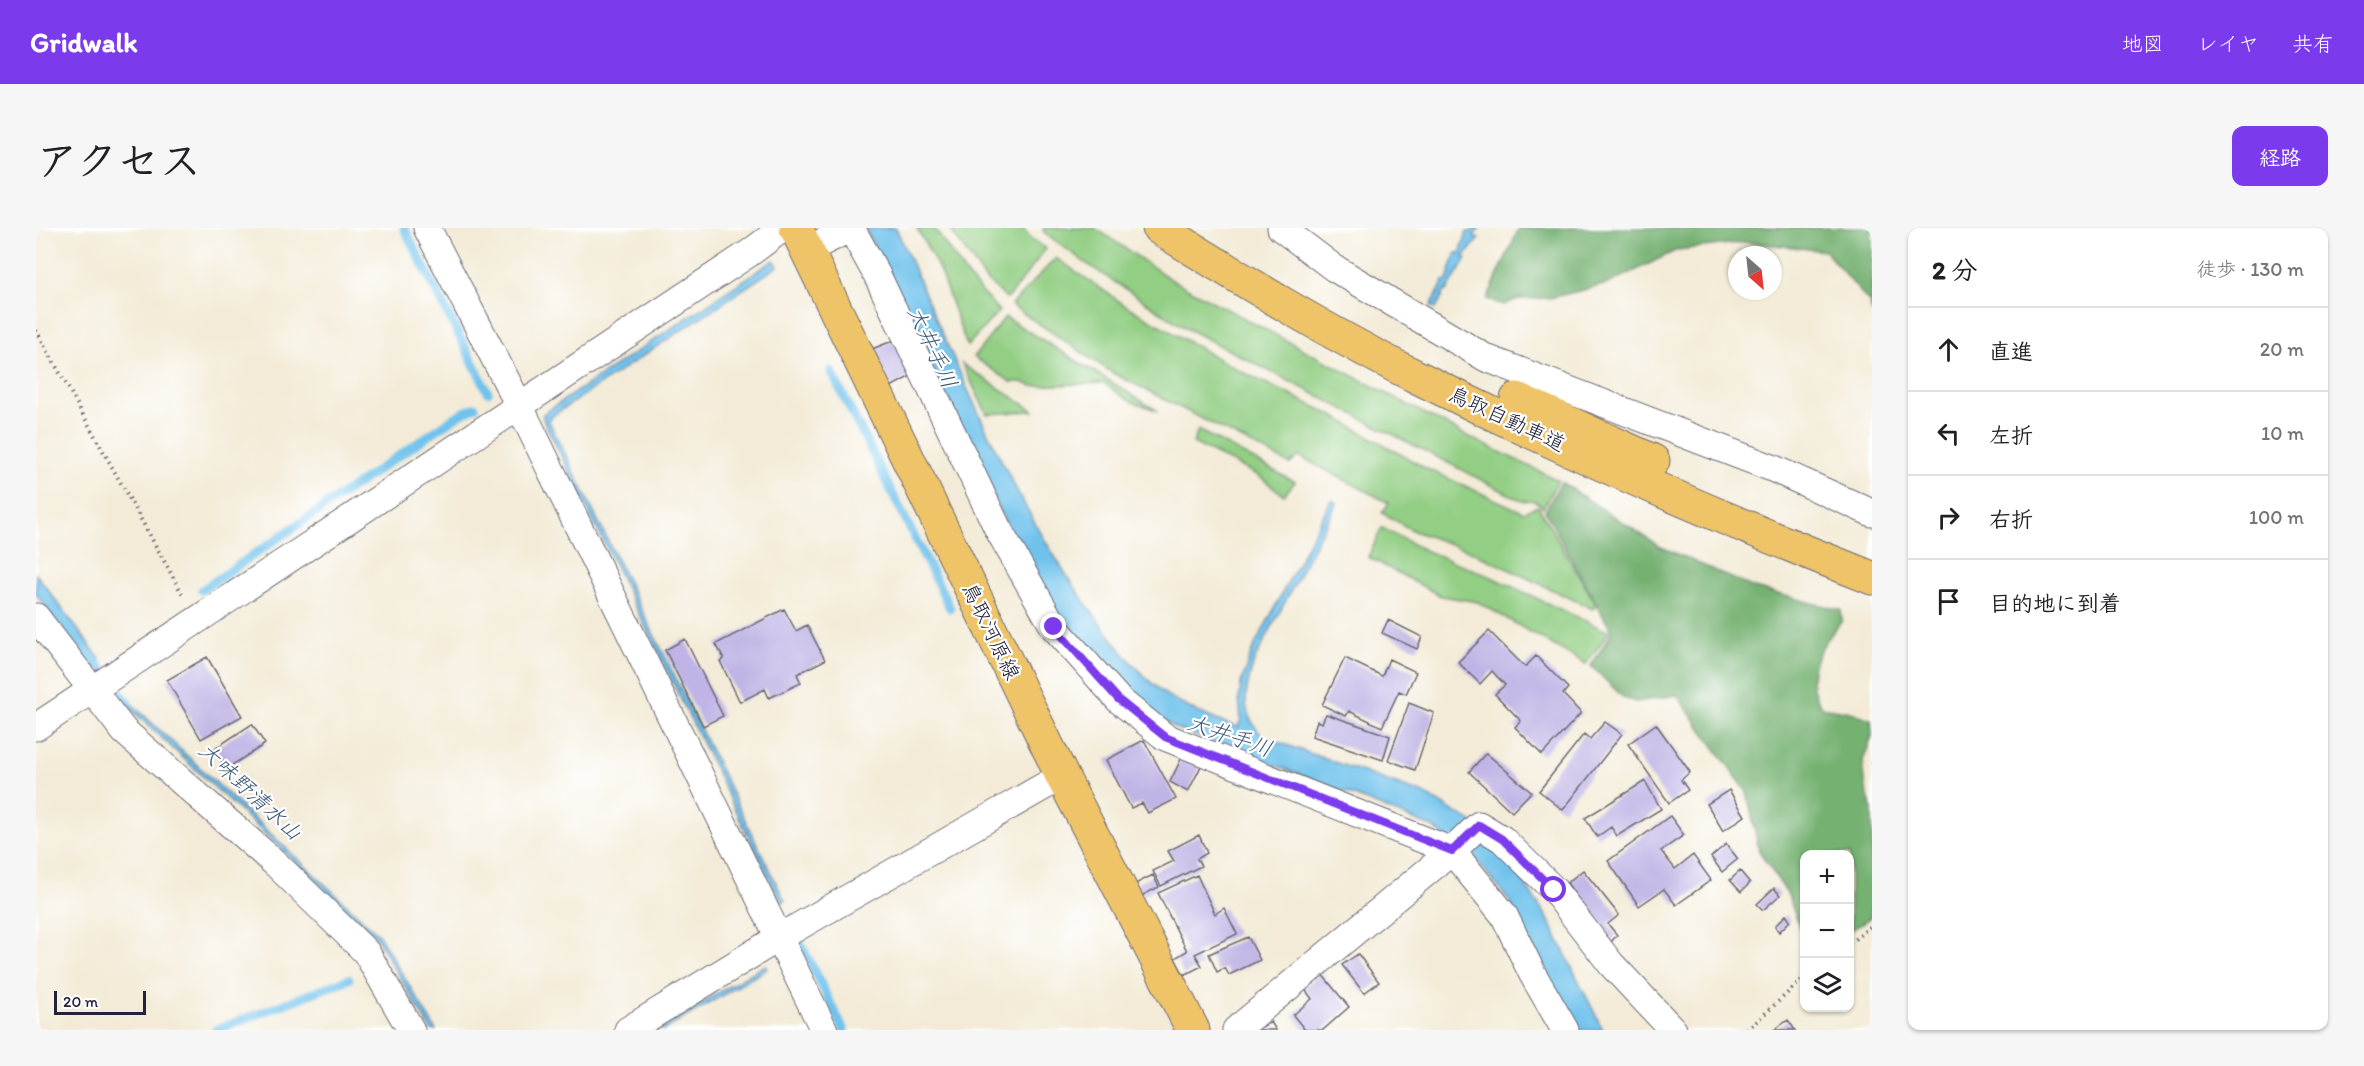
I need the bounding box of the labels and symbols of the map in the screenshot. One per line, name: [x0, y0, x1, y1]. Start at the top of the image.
north arrow: [1728, 246, 1782, 300]
water label: 大井手川: [902, 302, 963, 393]
street label: 鳥取自動車道: [1445, 381, 1570, 457]
street label: 鳥取河原線: [957, 578, 1026, 683]
route end: [1040, 613, 1066, 639]
water label: 大井手川: [1184, 708, 1276, 763]
water label: 大味野清水山: [193, 736, 308, 846]
route start: [1540, 876, 1566, 902]
scale bar: [54, 988, 146, 1016]

